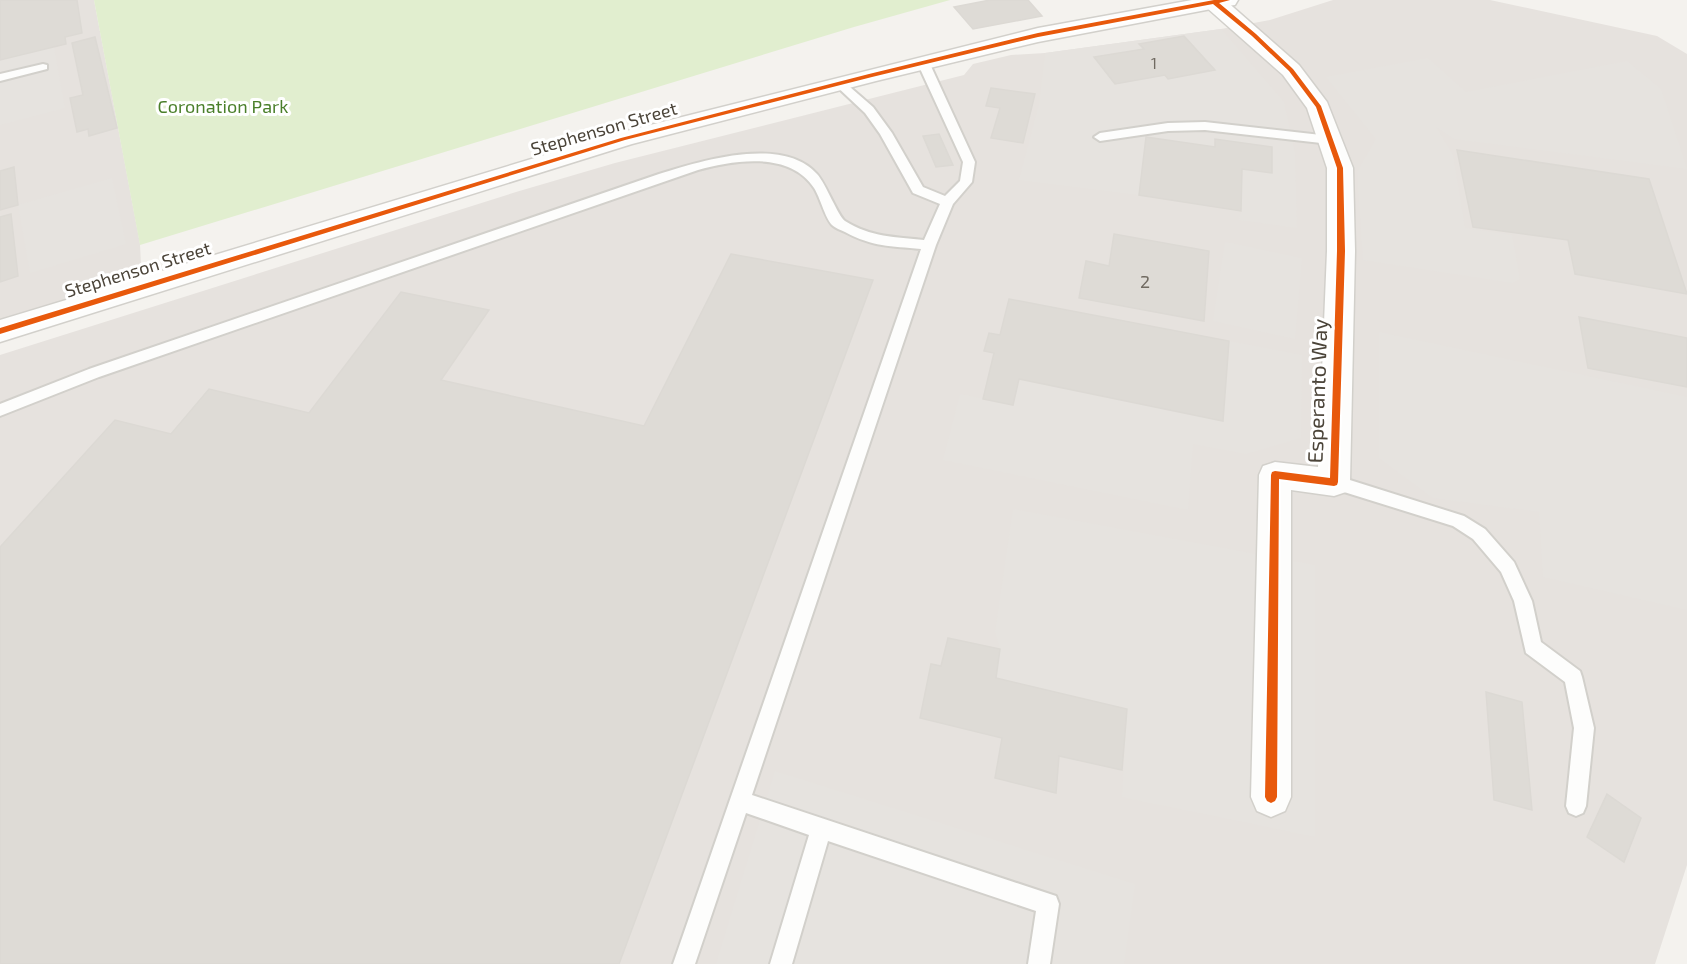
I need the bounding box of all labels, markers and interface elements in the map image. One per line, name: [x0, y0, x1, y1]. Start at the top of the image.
house number: 1: [1151, 54, 1157, 72]
park label: Coronation Park: [158, 95, 288, 117]
street label: Stephenson Street: [528, 97, 680, 159]
street label: Stephenson Street: [62, 236, 213, 302]
house number: 2: [1140, 270, 1150, 292]
street label: Esperanto Way: [1301, 318, 1332, 464]

